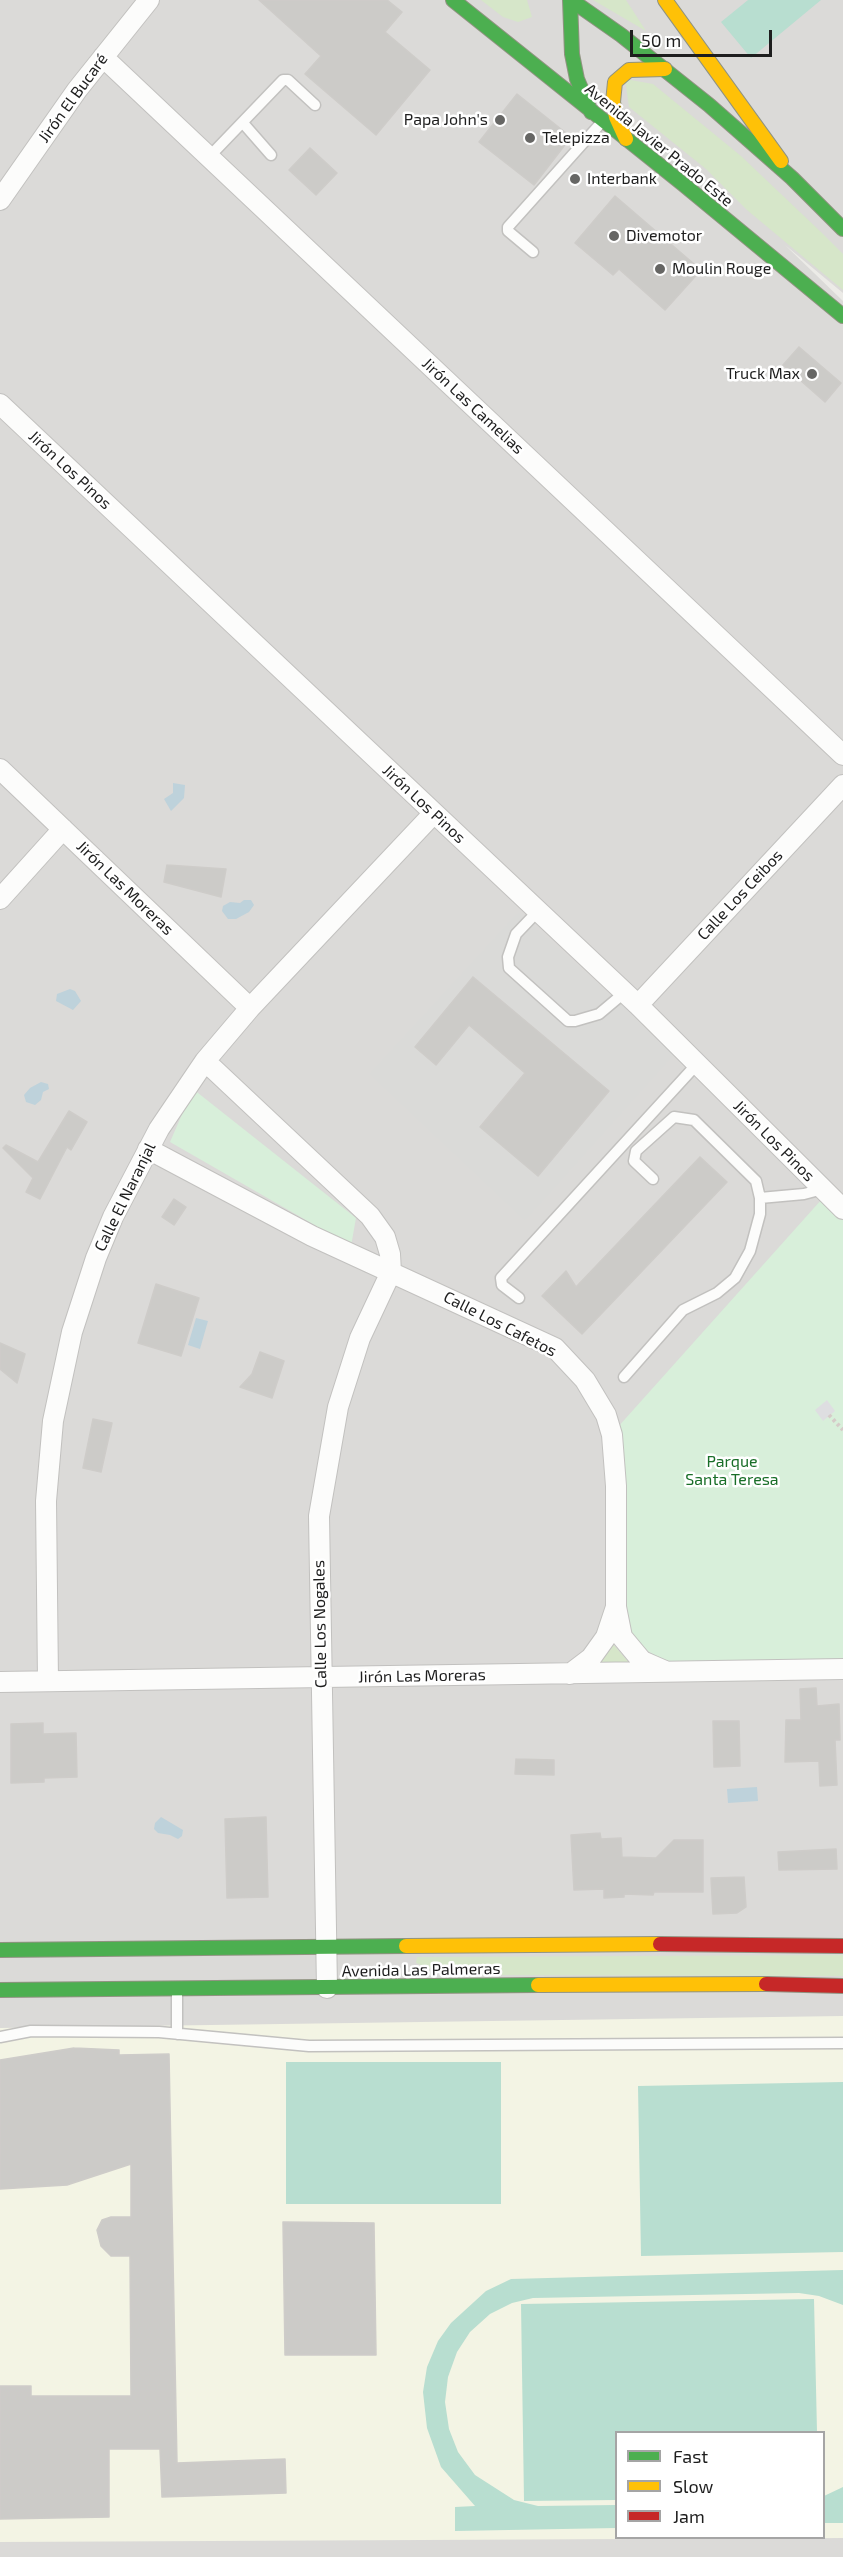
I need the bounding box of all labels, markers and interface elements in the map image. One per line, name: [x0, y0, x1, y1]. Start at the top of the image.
scale bar: [633, 18, 776, 56]
text: 50 m: [641, 29, 681, 51]
street label: Jirón El Bucaré: [34, 50, 112, 146]
street label: Avenida Javier Prado Este: [581, 79, 737, 211]
place label: Papa John's: [404, 110, 488, 130]
marker: Papa John's: [493, 113, 507, 127]
place label: Telepizza: [542, 128, 610, 148]
marker: Telepizza: [523, 131, 537, 145]
place label: Interbank: [587, 169, 657, 189]
marker: Interbank: [568, 172, 582, 186]
place label: Divemotor: [626, 226, 702, 246]
marker: Divemotor: [607, 229, 621, 243]
place label: Moulin Rouge: [672, 259, 771, 279]
marker: Moulin Rouge: [653, 262, 667, 276]
street label: Jirón Las Camelias: [418, 354, 528, 458]
place label: Truck Max: [726, 364, 800, 384]
marker: Truck Max: [805, 367, 819, 381]
street label: Jirón Los Pinos: [25, 427, 115, 513]
street label: Jirón Los Pinos: [379, 761, 469, 847]
street label: Jirón Las Moreras: [72, 837, 178, 939]
street label: Calle Los Ceibos: [693, 846, 787, 944]
street label: Jirón Los Pinos: [730, 1097, 818, 1185]
street label: Calle El Naranjal: [90, 1139, 160, 1255]
street label: Calle Los Cafetos: [440, 1287, 560, 1361]
park label: Parque Santa Teresa: [685, 1452, 779, 1490]
street label: Calle Los Nogales: [309, 1560, 331, 1688]
street label: Jirón Las Moreras: [358, 1665, 486, 1687]
street label: Avenida Las Palmeras: [341, 1959, 501, 1981]
legend: [615, 2431, 825, 2539]
text: Fast: [673, 2445, 708, 2467]
text: Slow: [673, 2475, 713, 2497]
text: Jam: [673, 2505, 705, 2527]

